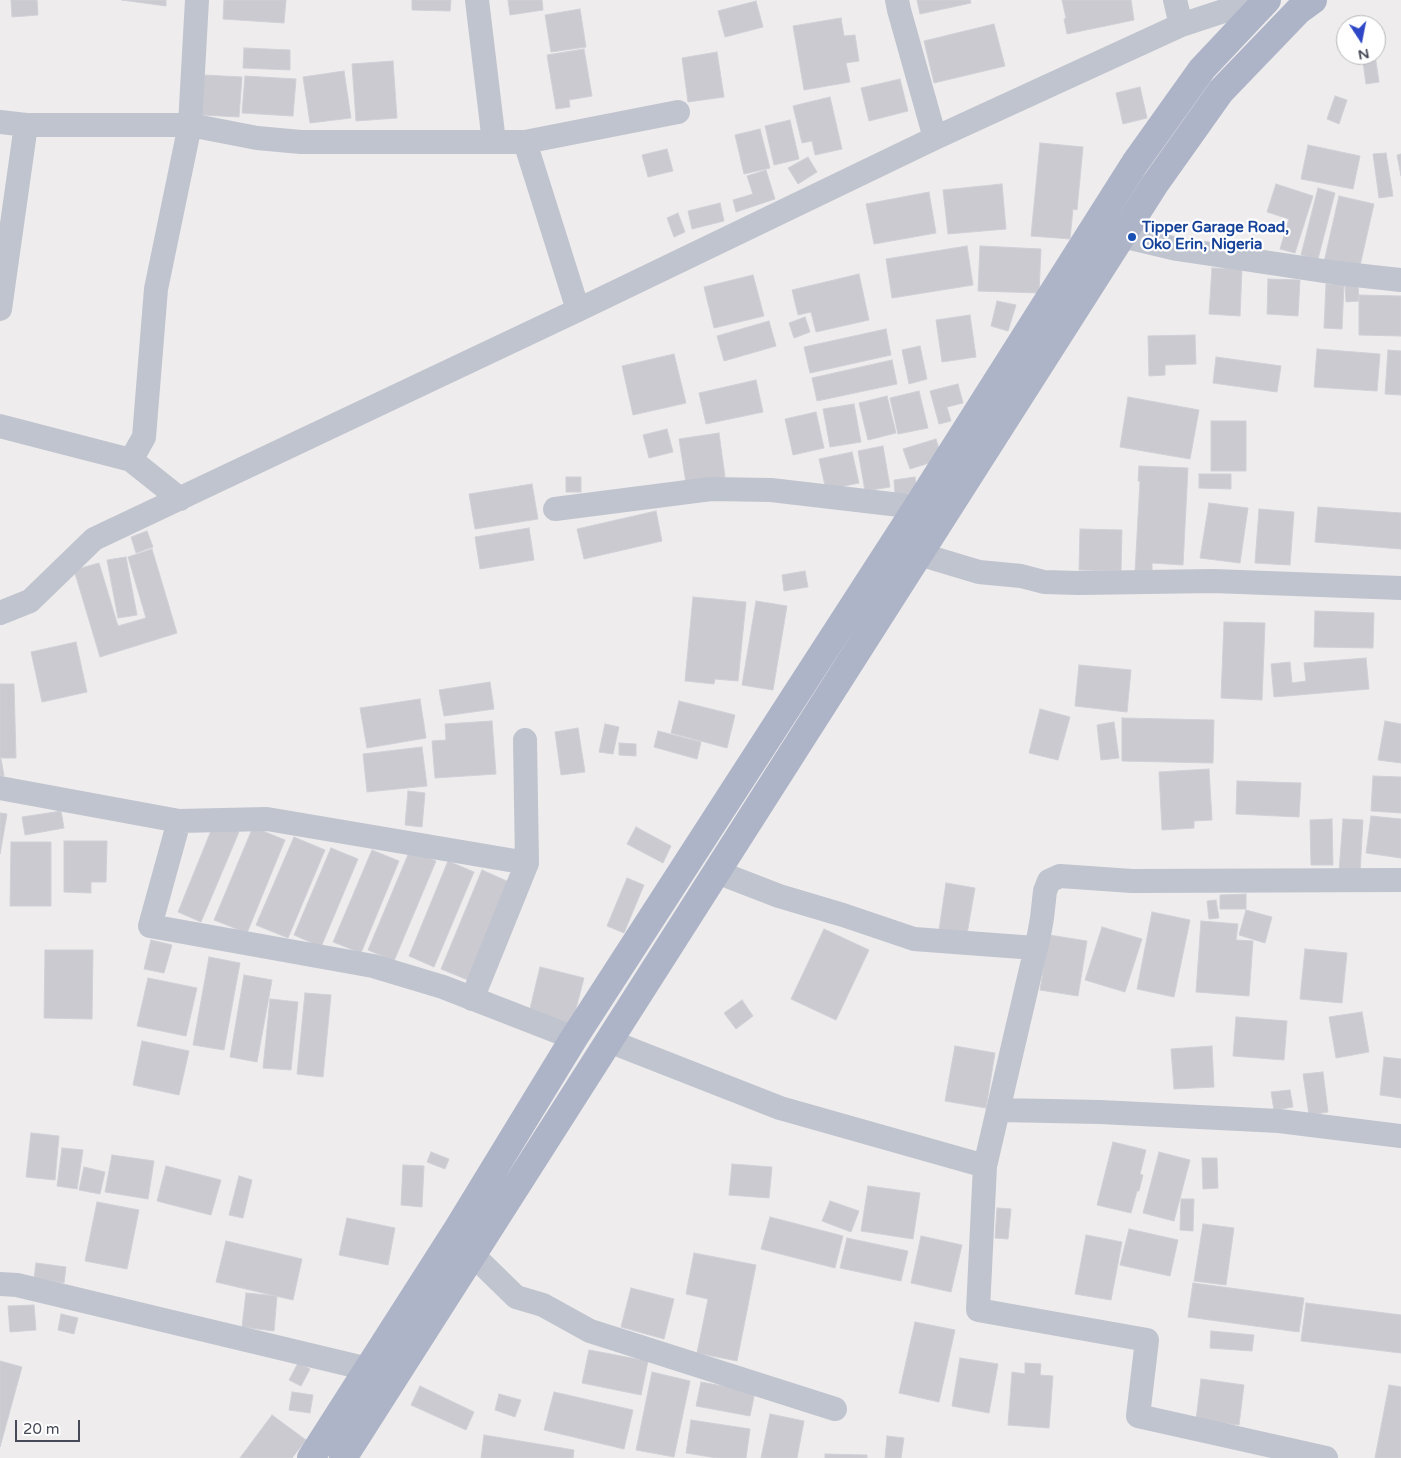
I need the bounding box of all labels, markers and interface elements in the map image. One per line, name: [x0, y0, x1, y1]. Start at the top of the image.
north arrow: [1336, 15, 1386, 65]
text: N: [1357, 45, 1371, 64]
place label: Tipper Garage Road, Oko Erin, Nigeria: [1142, 219, 1289, 254]
marker: Tipper Garage Road, Oko Erin, Nigeria: [1126, 231, 1138, 243]
scale bar: [18, 1410, 82, 1442]
text: 20 m: [23, 1420, 60, 1438]

